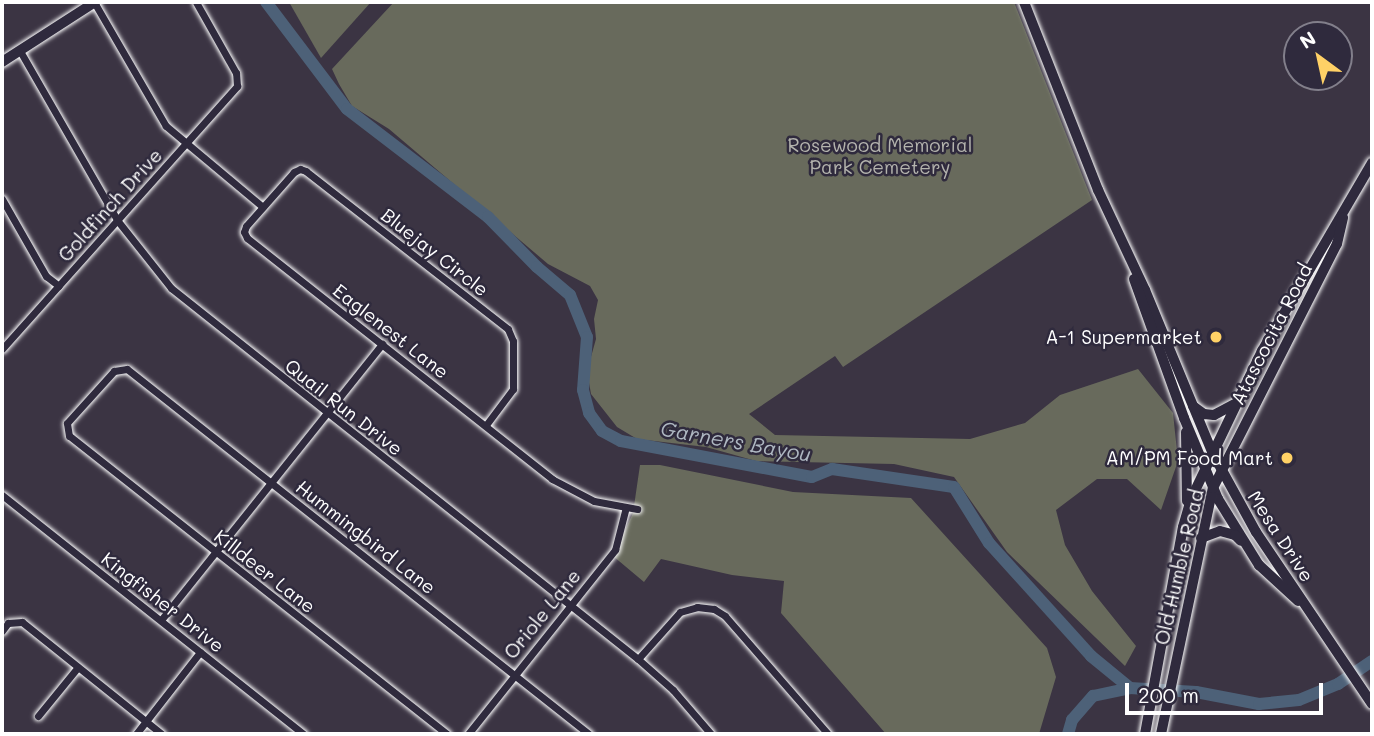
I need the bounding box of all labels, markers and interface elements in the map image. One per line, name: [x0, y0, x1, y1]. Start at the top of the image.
north arrow: [1283, 21, 1353, 91]
text: N: [1295, 25, 1320, 54]
park label: Rosewood Memorial Park Cemetery: [787, 134, 973, 178]
street label: Goldfinch Drive: [53, 144, 167, 266]
street label: Bluejay Circle: [377, 203, 493, 301]
street label: Atascocita Road: [1226, 259, 1316, 409]
street label: Eaglenest Lane: [329, 279, 453, 383]
place label: A-1 Supermarket: [1045, 326, 1202, 348]
marker: A-1 Supermarket: [1208, 329, 1224, 345]
street label: Quail Run Drive: [281, 354, 407, 460]
water label: Garners Bayou: [659, 415, 813, 467]
place label: AM/PM Food Mart: [1106, 447, 1273, 469]
marker: AM/PM Food Mart: [1279, 450, 1295, 466]
street label: Hummingbird Lane: [291, 475, 441, 599]
street label: Mesa Drive: [1243, 486, 1319, 586]
street label: Old Humble Road: [1150, 487, 1208, 647]
street label: Killdeer Lane: [210, 524, 320, 618]
street label: Kingfisher Drive: [97, 547, 229, 657]
street label: Oriole Lane: [499, 565, 585, 663]
scale bar: [1129, 670, 1327, 714]
text: 200 m: [1138, 681, 1199, 708]

